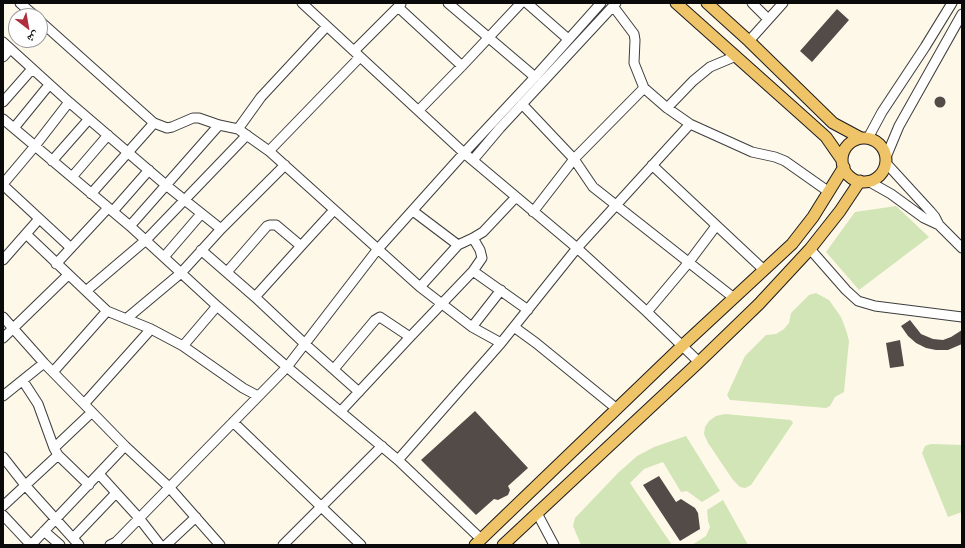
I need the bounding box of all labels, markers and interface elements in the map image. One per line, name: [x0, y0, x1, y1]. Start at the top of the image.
north arrow: [8, 8, 48, 48]
text: ش: [25, 28, 42, 46]

